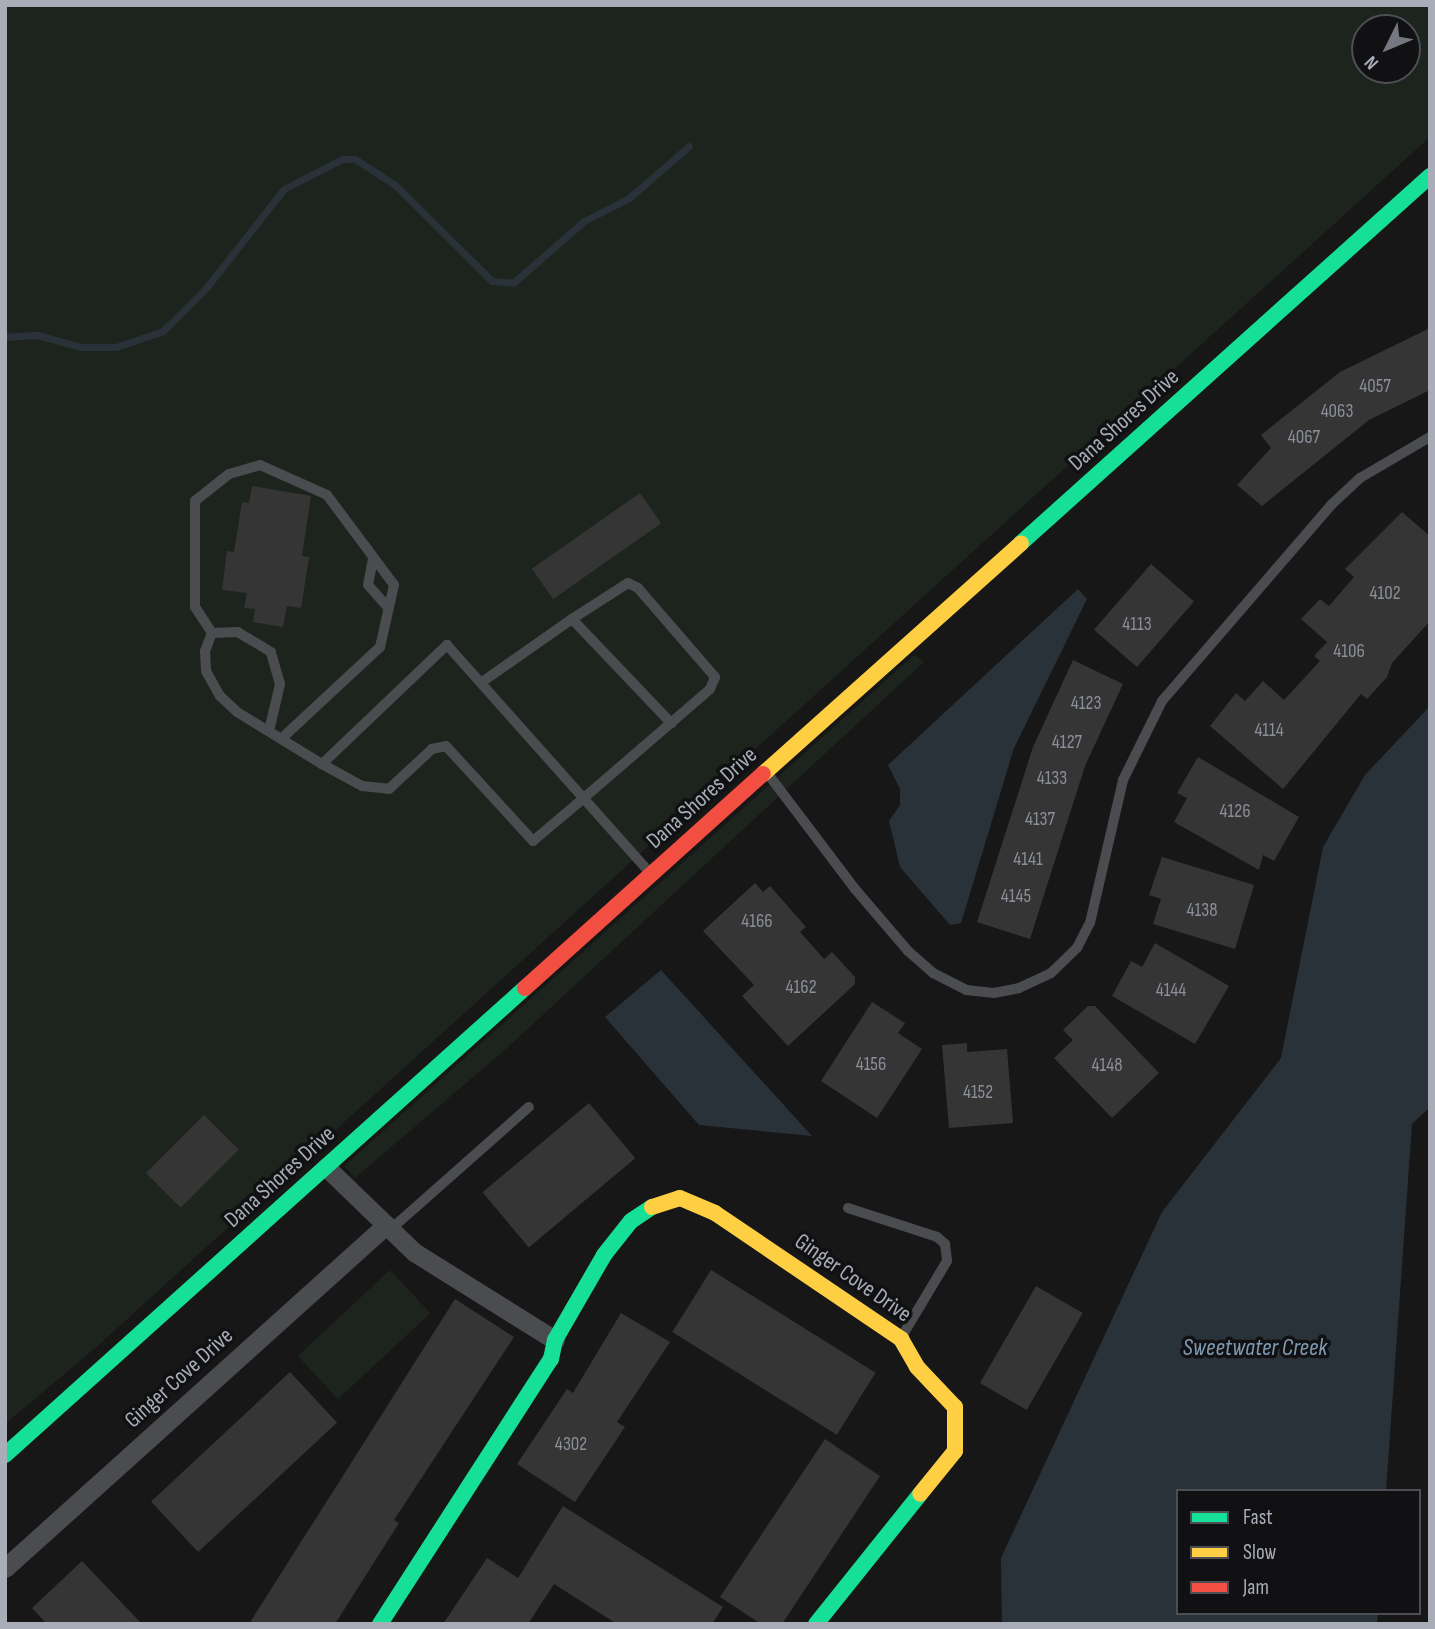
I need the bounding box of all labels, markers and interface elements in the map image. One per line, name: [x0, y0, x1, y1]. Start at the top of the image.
north arrow: [1351, 14, 1421, 84]
text: N: [1360, 51, 1384, 74]
street label: Dana Shores Drive: [1063, 363, 1185, 477]
house number: 4057: [1359, 376, 1391, 398]
house number: 4063: [1321, 401, 1353, 423]
house number: 4067: [1288, 427, 1320, 449]
house number: 4102: [1370, 583, 1400, 605]
house number: 4113: [1122, 614, 1152, 636]
house number: 4106: [1333, 641, 1365, 663]
house number: 4123: [1071, 693, 1101, 715]
house number: 4114: [1254, 720, 1284, 742]
house number: 4127: [1052, 732, 1082, 754]
street label: Dana Shores Drive: [641, 741, 763, 855]
house number: 4133: [1037, 768, 1067, 790]
house number: 4126: [1219, 801, 1251, 823]
house number: 4137: [1025, 809, 1055, 831]
house number: 4141: [1013, 849, 1043, 871]
house number: 4145: [1001, 886, 1031, 908]
house number: 4138: [1187, 900, 1217, 922]
house number: 4166: [741, 911, 773, 933]
house number: 4162: [786, 977, 816, 999]
house number: 4144: [1156, 980, 1186, 1002]
house number: 4156: [856, 1054, 886, 1076]
house number: 4148: [1092, 1055, 1122, 1077]
house number: 4152: [963, 1082, 993, 1104]
street label: Dana Shores Drive: [219, 1120, 341, 1234]
street label: Ginger Cove Drive: [789, 1228, 917, 1328]
street label: Ginger Cove Drive: [119, 1322, 239, 1434]
water label: Sweetwater Creek: [1183, 1334, 1327, 1362]
house number: 4302: [555, 1434, 587, 1456]
legend: [1176, 1489, 1421, 1615]
text: Fast: [1243, 1505, 1273, 1530]
text: Slow: [1243, 1540, 1276, 1565]
text: Jam: [1243, 1575, 1269, 1600]

